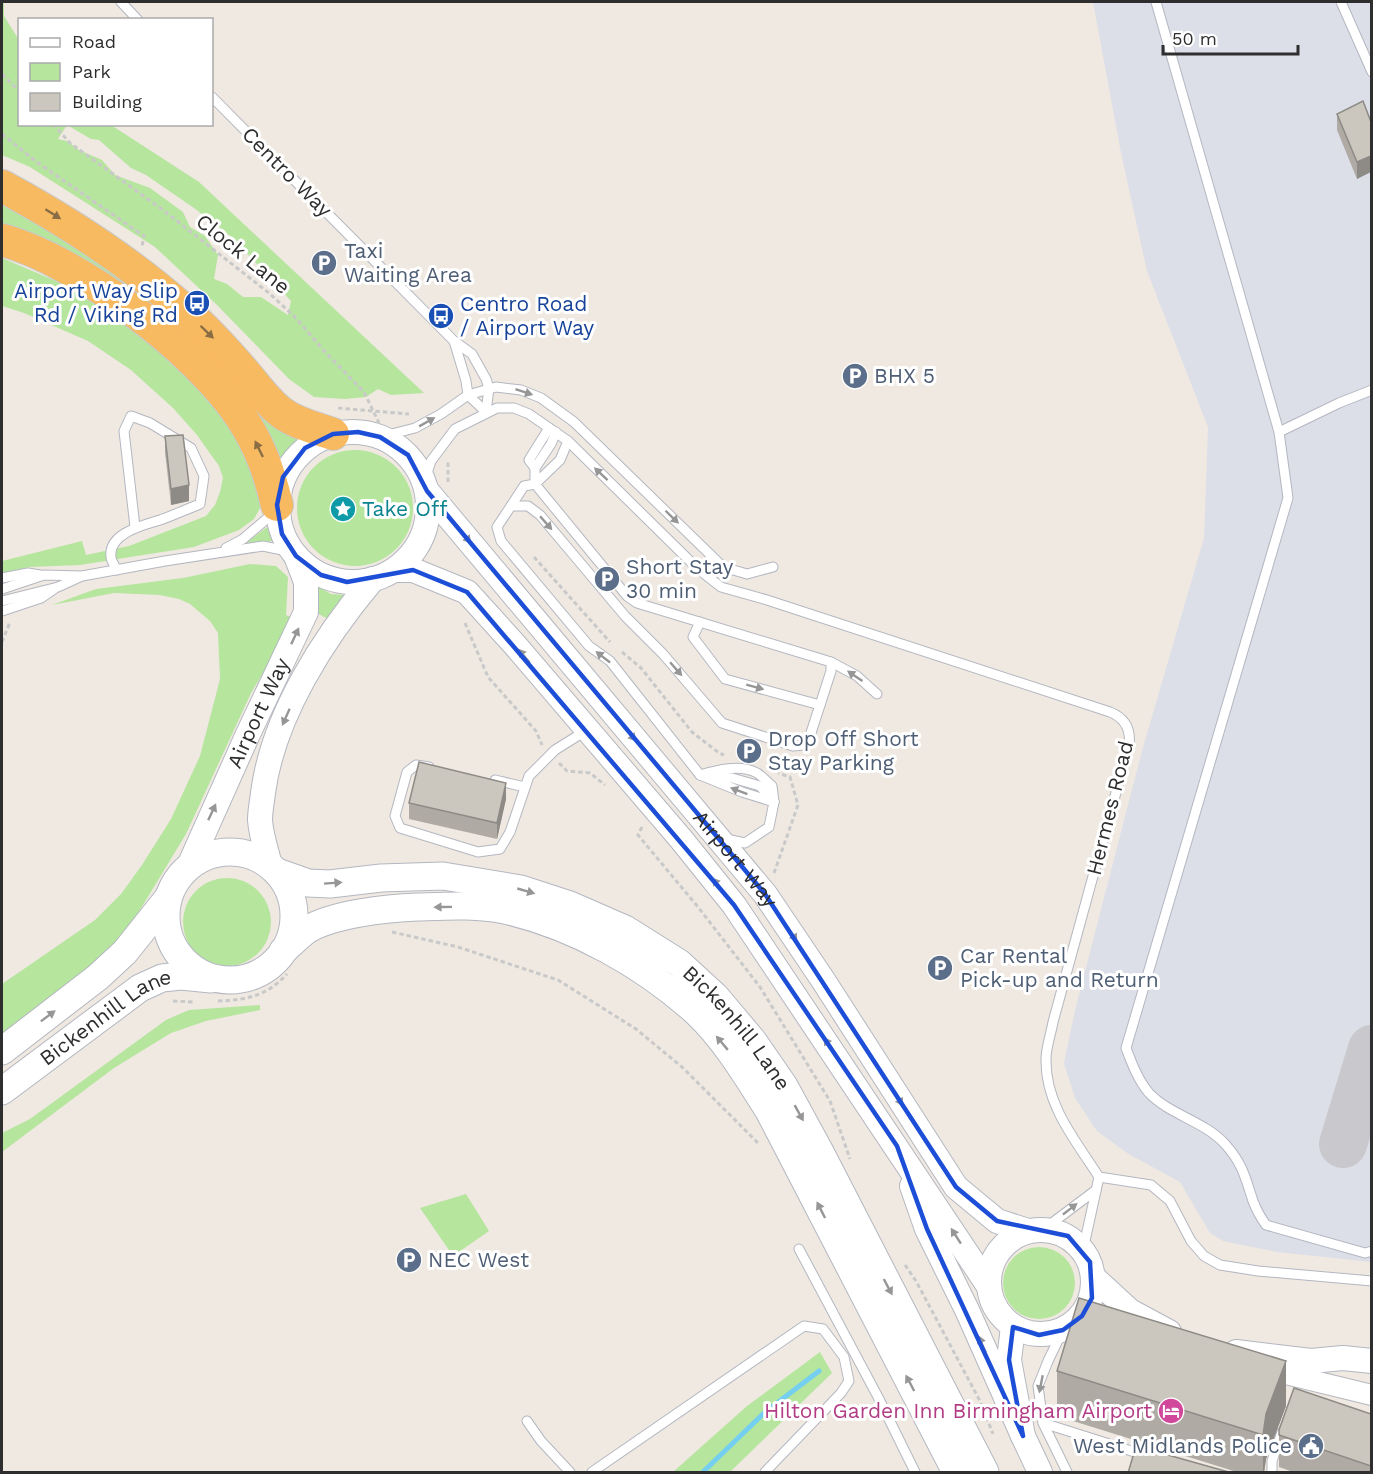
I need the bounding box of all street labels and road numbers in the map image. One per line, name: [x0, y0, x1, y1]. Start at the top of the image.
street label: Centro Way: [237, 121, 338, 222]
street label: Clock Lane: [191, 208, 295, 299]
street label: Airport Way: [221, 654, 294, 772]
street label: Hermes Road: [1081, 738, 1138, 878]
street label: Airport Way: [688, 805, 783, 912]
street label: Bickenhill Lane: [678, 960, 796, 1095]
street label: Bickenhill Lane: [35, 964, 172, 1070]

